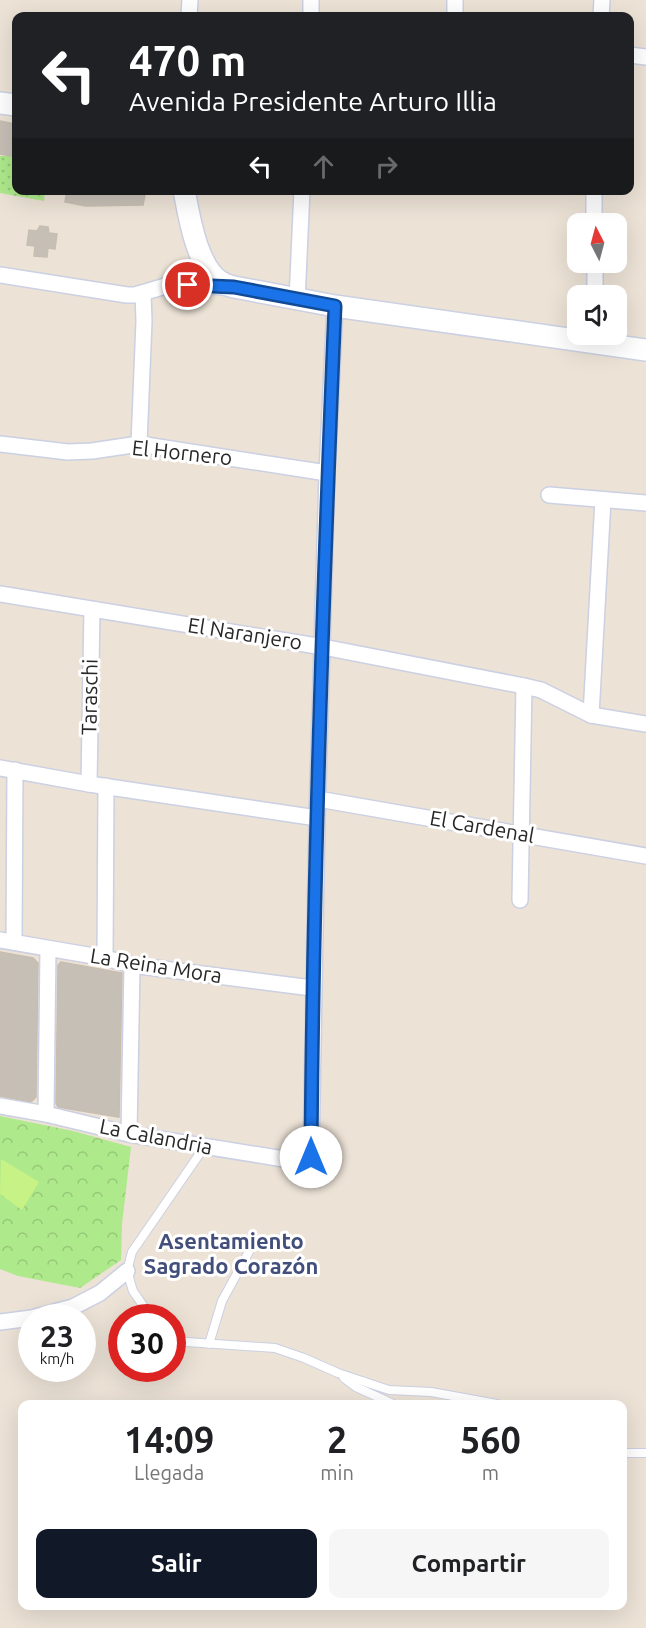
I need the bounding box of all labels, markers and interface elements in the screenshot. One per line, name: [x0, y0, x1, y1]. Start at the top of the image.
icon: left: [30, 36, 108, 114]
text: 470 m: [129, 37, 246, 84]
text: Avenida Presidente Arturo Illia: [129, 86, 497, 116]
icon: left: [244, 150, 277, 183]
icon: ahead: [307, 150, 340, 183]
icon: right: [370, 150, 403, 183]
north arrow: [567, 213, 627, 273]
map controls: [567, 213, 627, 345]
pin: [162, 259, 213, 310]
icon: arrive: [171, 268, 204, 301]
button: sound: [567, 285, 627, 345]
street label: El Hornero: [131, 435, 233, 469]
street label: El Naranjero: [186, 612, 304, 654]
street label: Taraschi: [76, 659, 102, 735]
street label: El Cardenal: [428, 805, 536, 847]
street label: La Reina Mora: [89, 943, 224, 987]
street label: La Calandria: [98, 1113, 215, 1159]
position arrow: [279, 1125, 343, 1189]
district label: Asentamiento Sagrado Corazón: [144, 1228, 318, 1278]
speed limit sign: 30: [108, 1304, 186, 1382]
text: 23: [40, 1319, 74, 1353]
text: km/h: [40, 1350, 74, 1367]
text: 14:09: [124, 1419, 214, 1460]
text: 2: [327, 1419, 347, 1460]
text: 560: [460, 1419, 521, 1460]
text: Llegada: [134, 1461, 204, 1484]
text: min: [320, 1461, 354, 1484]
text: m: [482, 1461, 499, 1484]
button: Salir: [36, 1529, 317, 1598]
button: Compartir: [329, 1529, 609, 1598]

